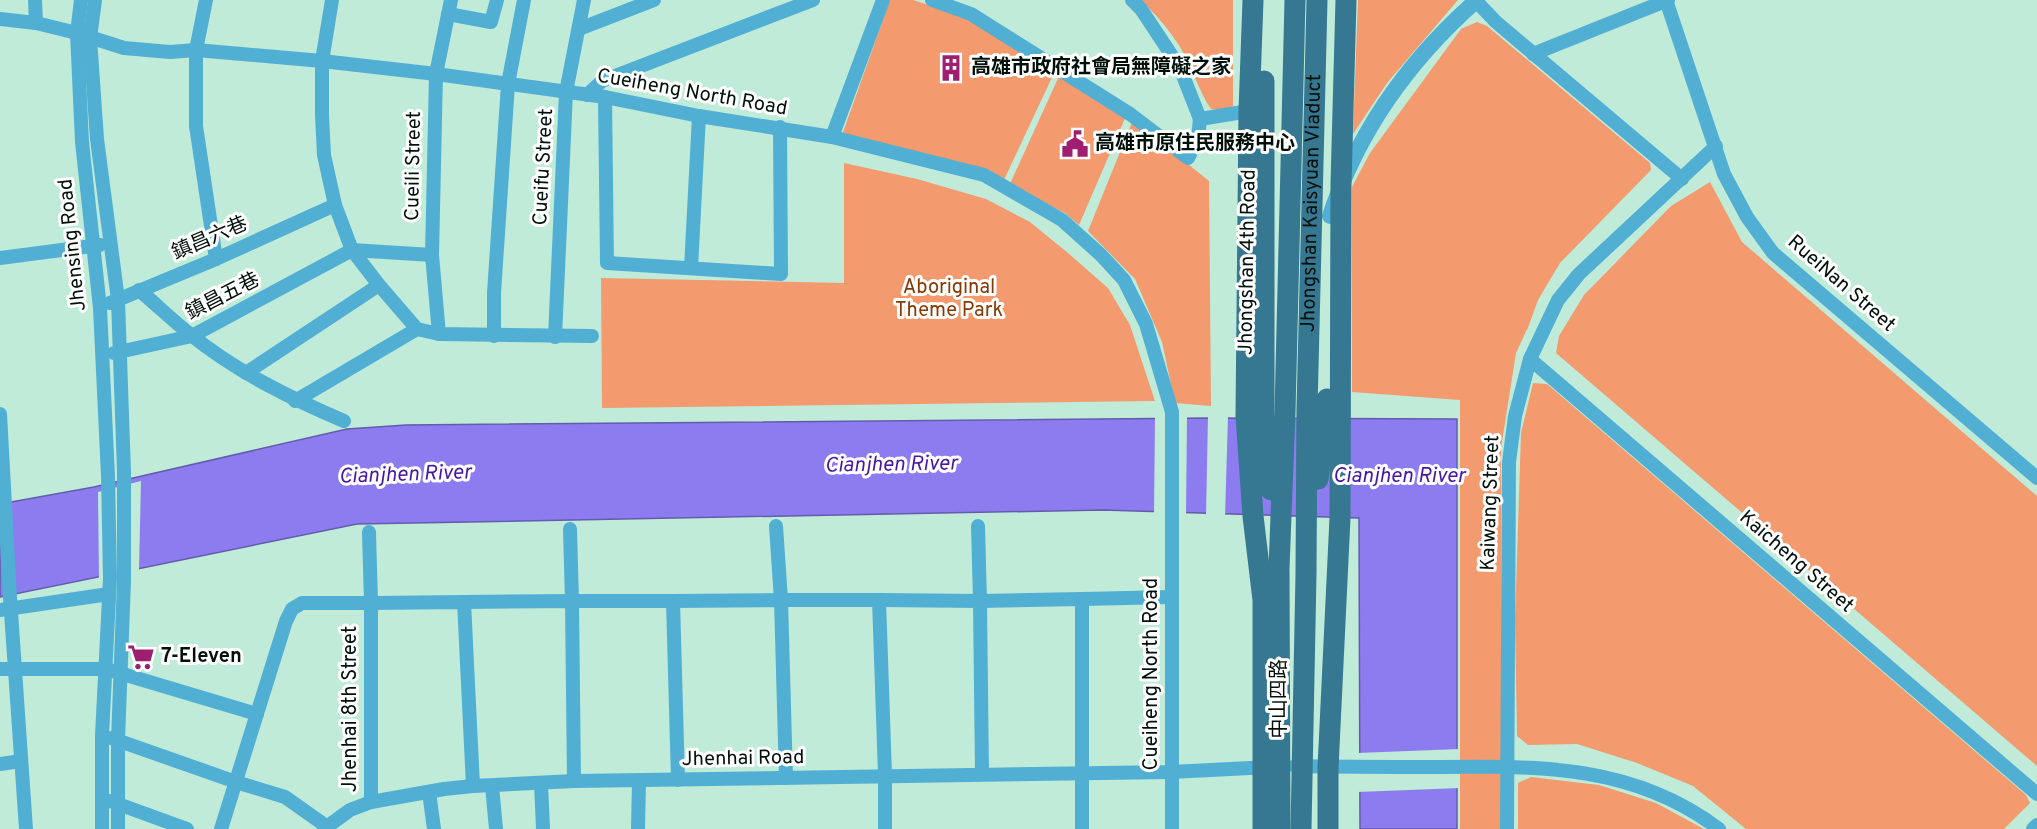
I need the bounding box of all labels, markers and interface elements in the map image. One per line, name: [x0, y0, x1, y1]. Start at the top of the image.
building icon: 高雄市政府社會局無障礙之家: [936, 53, 966, 83]
place label: 高雄市政府社會局無障礙之家: [971, 55, 1231, 81]
street label: Cueiheng North Road: [595, 63, 789, 123]
street label: Jhongshan Kaisyuan Viaduct: [1296, 74, 1328, 332]
street label: Cueifu Street: [528, 108, 560, 226]
street label: Cueili Street: [400, 111, 428, 221]
public building icon: 高雄市原住民服務中心: [1060, 129, 1090, 159]
place label: 高雄市原住民服務中心: [1095, 131, 1295, 157]
street label: Jhongshan 4th Road: [1233, 169, 1263, 355]
street label: Jhensing Road: [53, 178, 93, 312]
street label: 鎮昌六巷: [168, 211, 252, 267]
street label: RueiNan Street: [1781, 230, 1901, 338]
street label: 鎮昌五巷: [181, 267, 265, 327]
park label: Aboriginal Theme Park: [895, 275, 1003, 324]
street label: Kaiwang Street: [1476, 435, 1506, 571]
water label: Cianjhen River: [824, 450, 960, 480]
water label: Cianjhen River: [338, 459, 474, 491]
water label: Cianjhen River: [1333, 463, 1467, 490]
street label: Kaicheng Street: [1733, 505, 1859, 619]
street label: Cueiheng North Road: [1139, 578, 1165, 770]
street label: Jhenhai 8th Street: [338, 626, 364, 792]
supermarket icon: 7-Eleven: [126, 642, 156, 672]
place label: 7-Eleven: [161, 644, 242, 670]
street label: 中山四路: [1267, 659, 1293, 739]
street label: Jhenhai Road: [681, 745, 805, 773]

